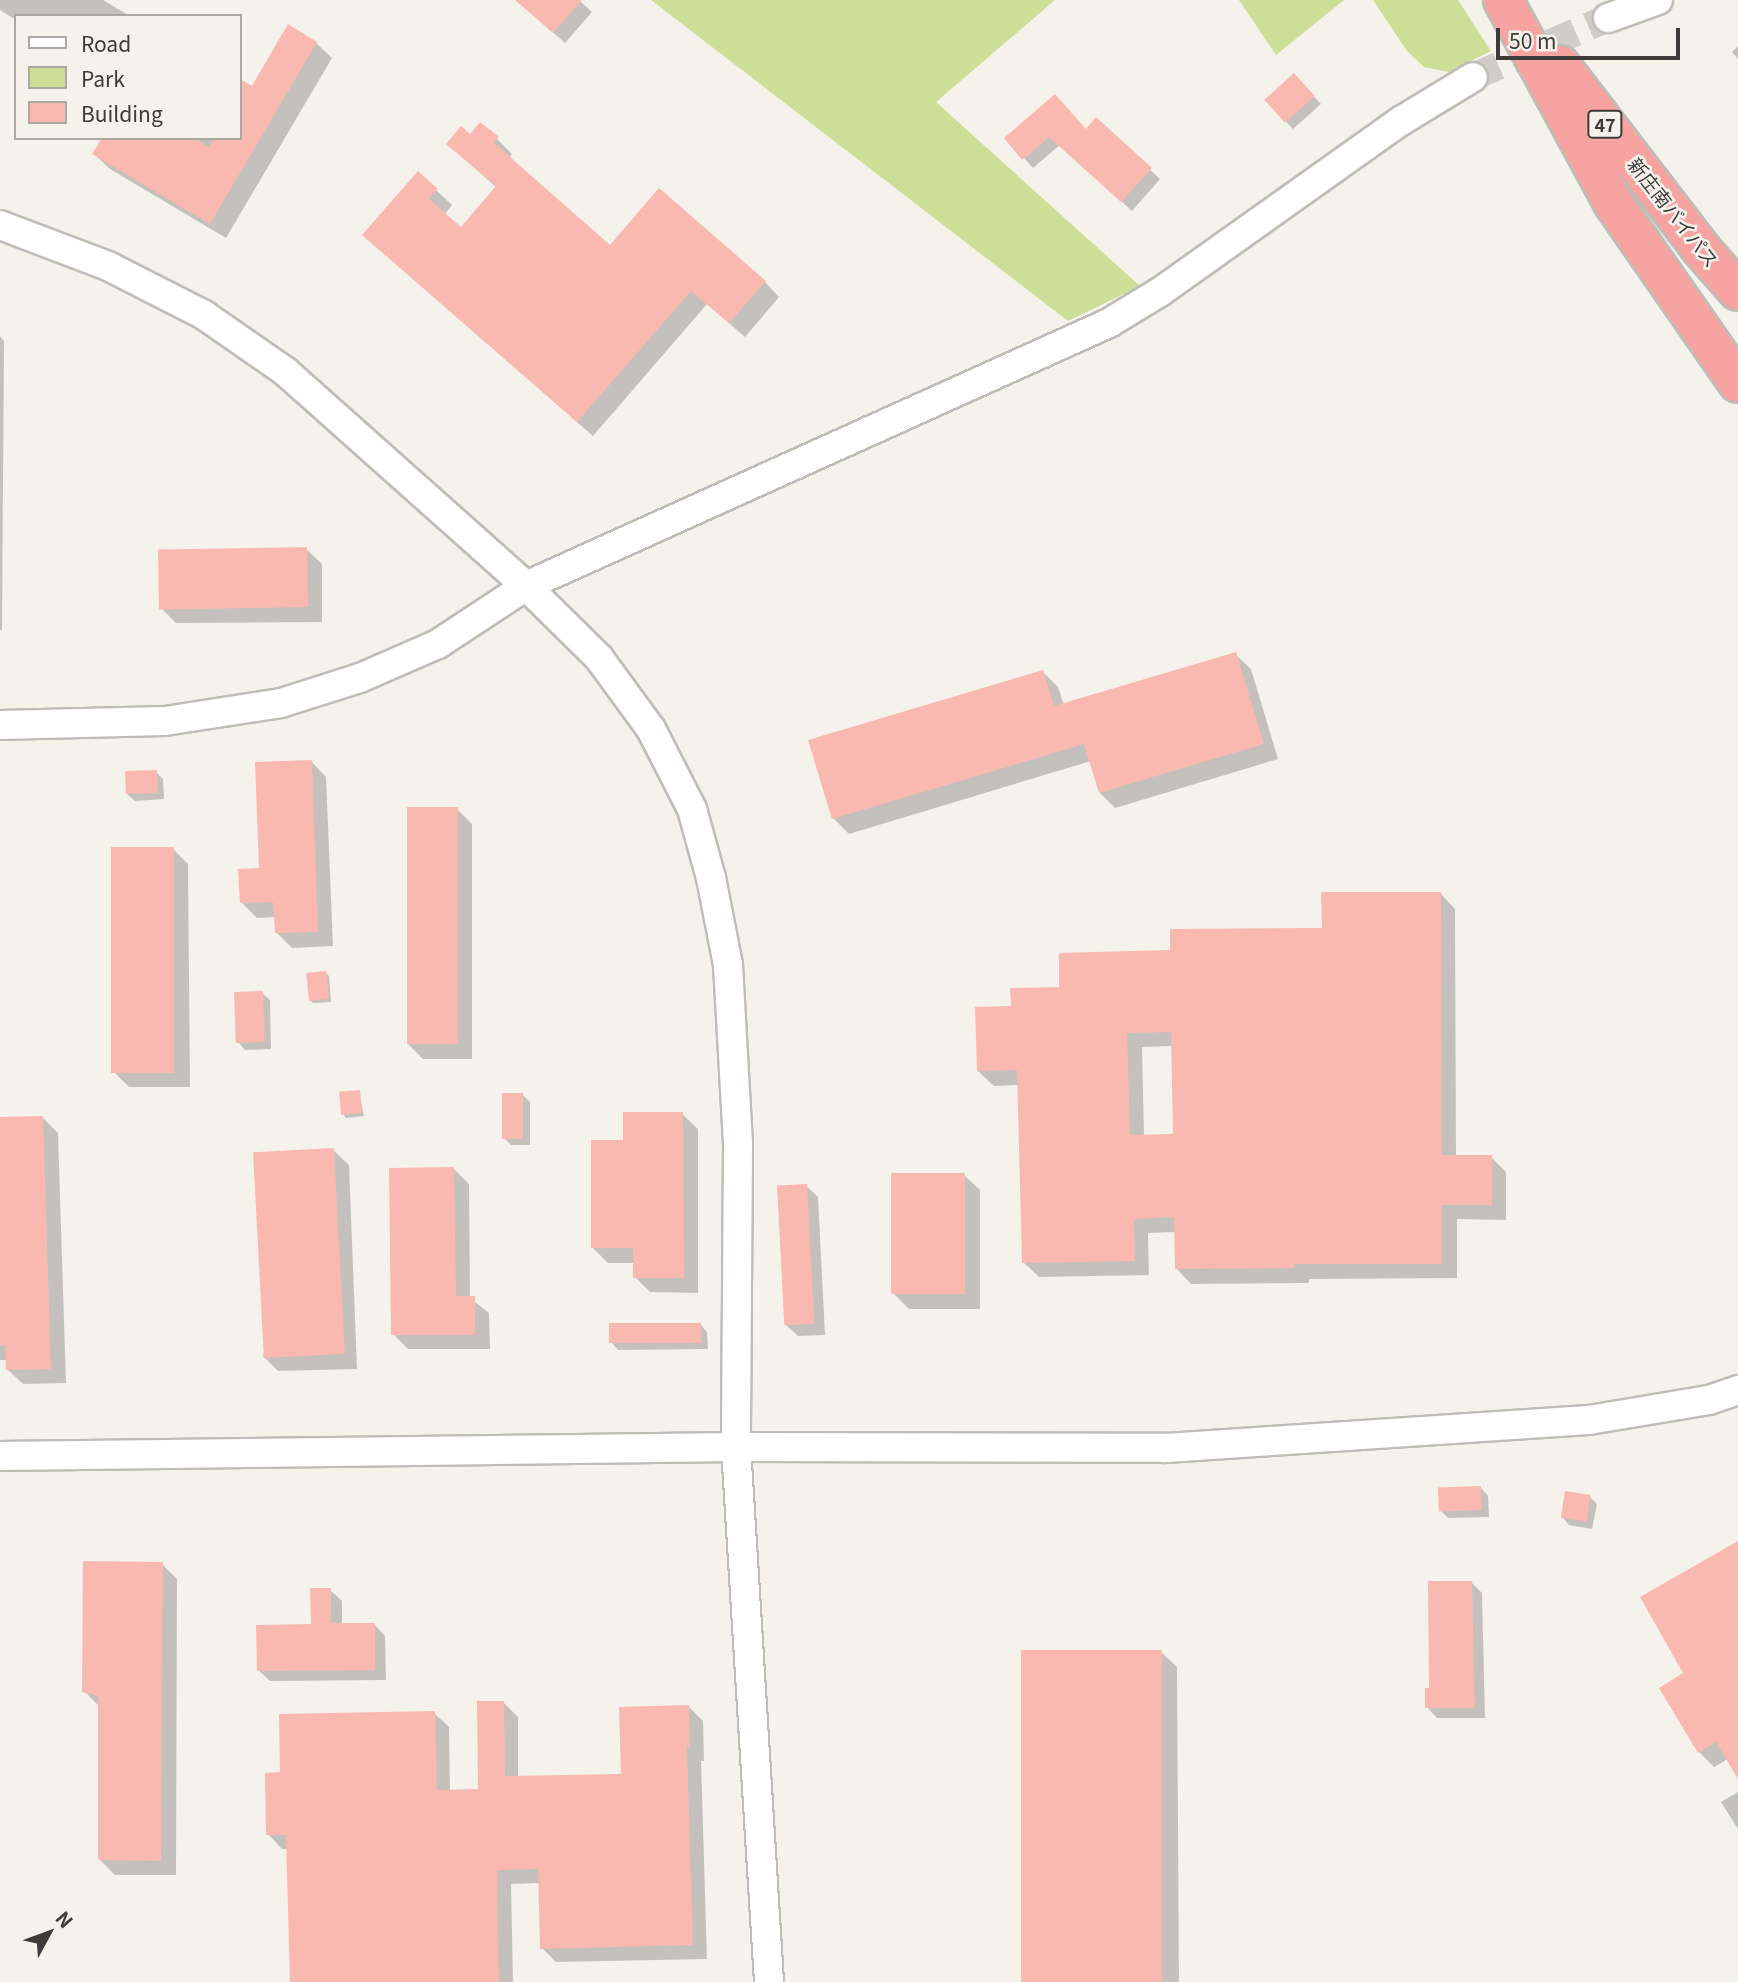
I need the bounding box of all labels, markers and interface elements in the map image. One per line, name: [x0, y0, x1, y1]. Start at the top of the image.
legend: [14, 14, 242, 140]
scale bar: [1500, 14, 1684, 58]
text: 50 m: [1509, 25, 1556, 55]
text: Road: [81, 28, 131, 58]
text: Park: [81, 63, 125, 93]
text: Building: [81, 98, 163, 128]
road number: 47: [1586, 110, 1624, 139]
street label: 新庄南バイパス: [1624, 153, 1724, 271]
north arrow: [14, 1898, 84, 1968]
text: N: [50, 1905, 80, 1933]

